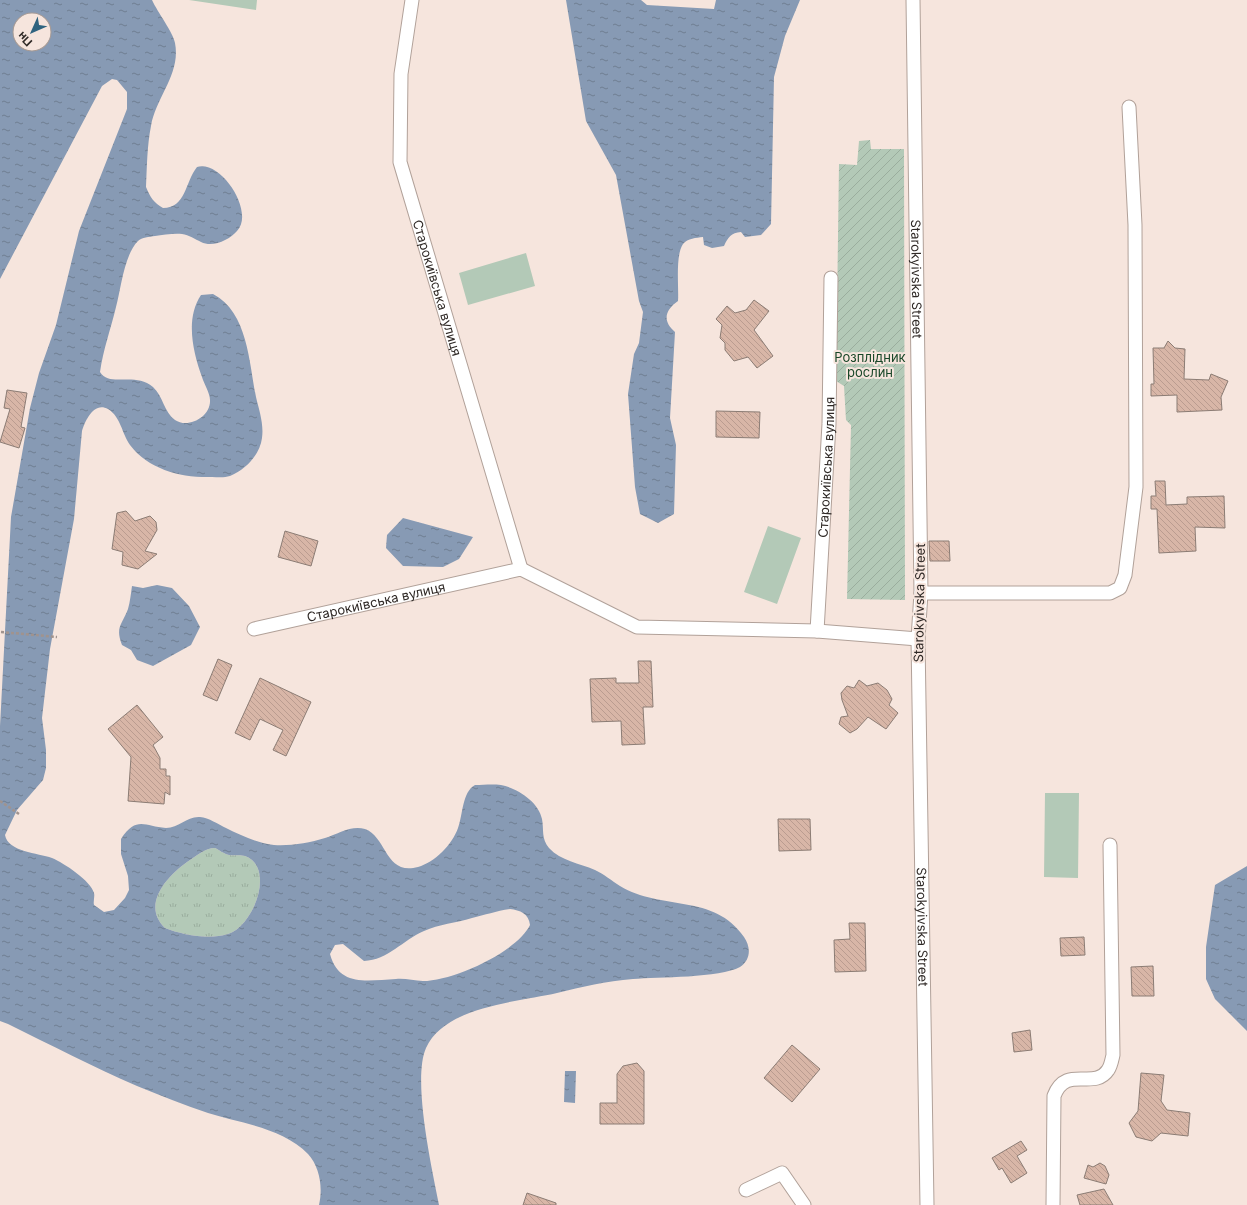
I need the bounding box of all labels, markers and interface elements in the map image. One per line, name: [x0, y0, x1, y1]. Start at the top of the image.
north arrow: [12, 12, 52, 52]
text: Пн: [15, 29, 35, 49]
street label: Старокиївська вулиця: [410, 218, 465, 358]
street label: Starokyivska Street: [908, 219, 926, 339]
park label: Розплідник рослин: [834, 349, 906, 380]
street label: Старокиївська вулиця: [814, 397, 837, 538]
street label: Starokyivska Street: [910, 543, 928, 663]
street label: Старокиївська вулиця: [305, 578, 447, 625]
street label: Starokyivska Street: [914, 867, 932, 986]

